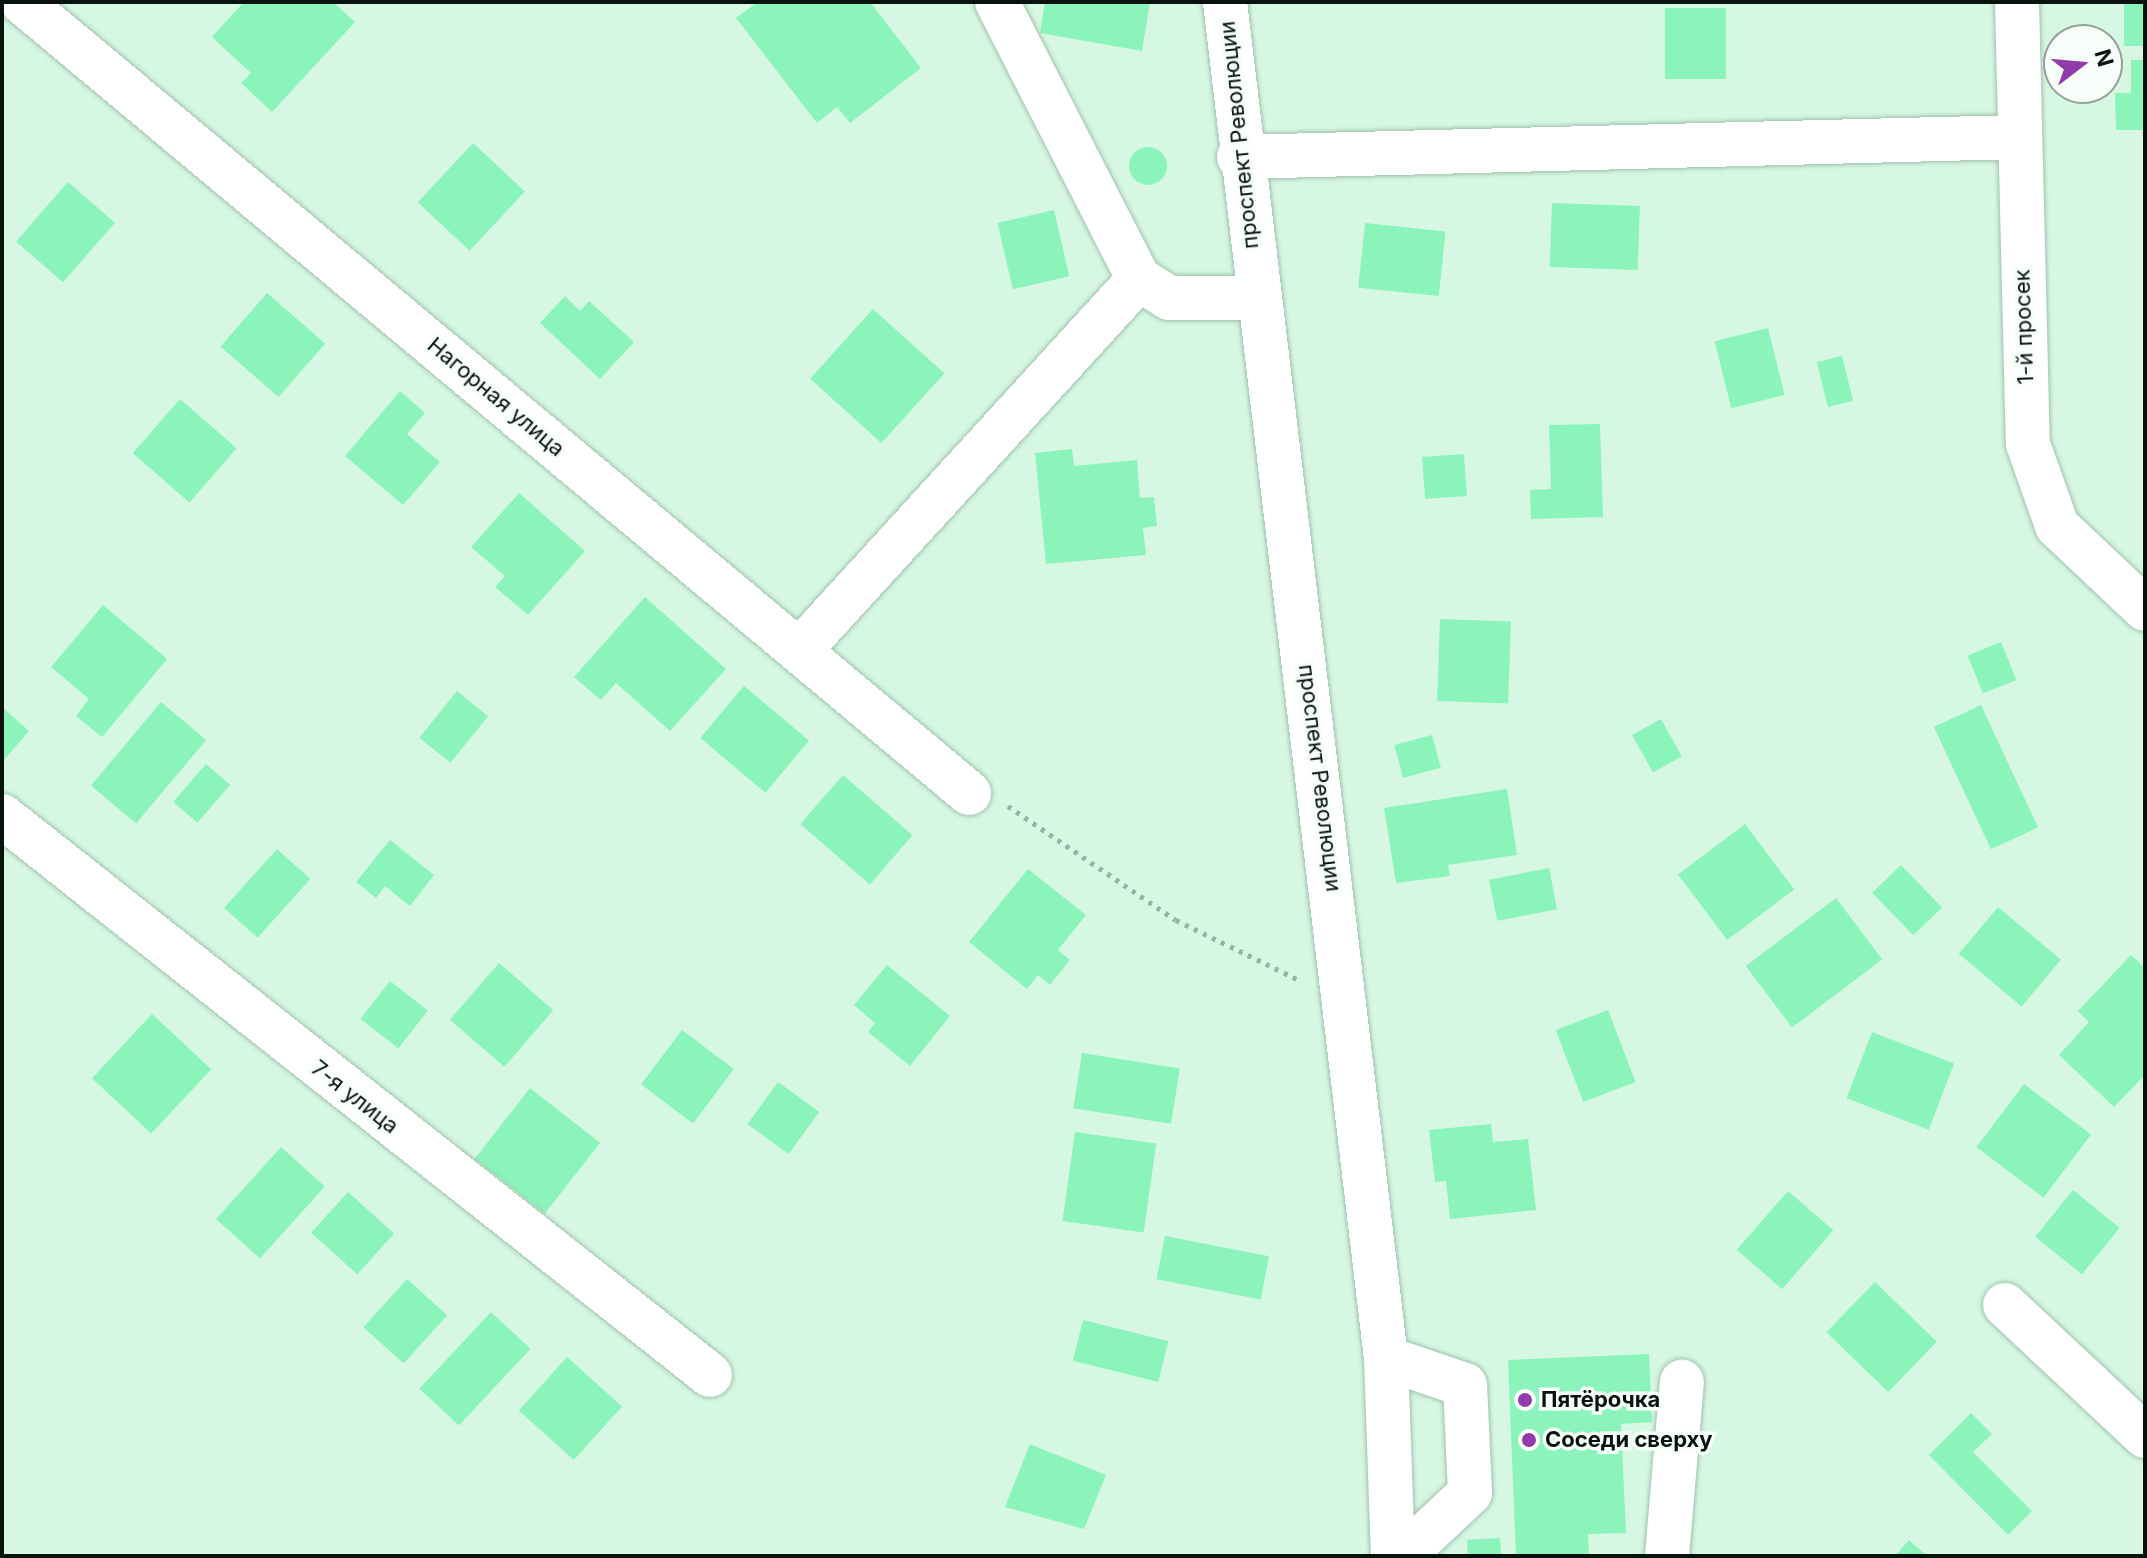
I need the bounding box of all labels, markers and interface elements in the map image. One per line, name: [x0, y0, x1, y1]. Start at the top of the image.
street label: проспект Революции: [1214, 20, 1264, 250]
north arrow: [2043, 24, 2123, 104]
text: N: [2089, 46, 2119, 70]
street label: 1-й просек: [2009, 269, 2039, 385]
street label: Нагорная улица: [422, 332, 570, 462]
street label: проспект Революции: [1293, 663, 1347, 893]
street label: 7-я улица: [306, 1055, 404, 1139]
place label: Пятёрочка: [1541, 1387, 1660, 1413]
marker: Пятёрочка: [1516, 1391, 1534, 1409]
place label: Соседи сверху: [1545, 1427, 1713, 1453]
marker: Соседи сверху: [1520, 1431, 1538, 1449]

